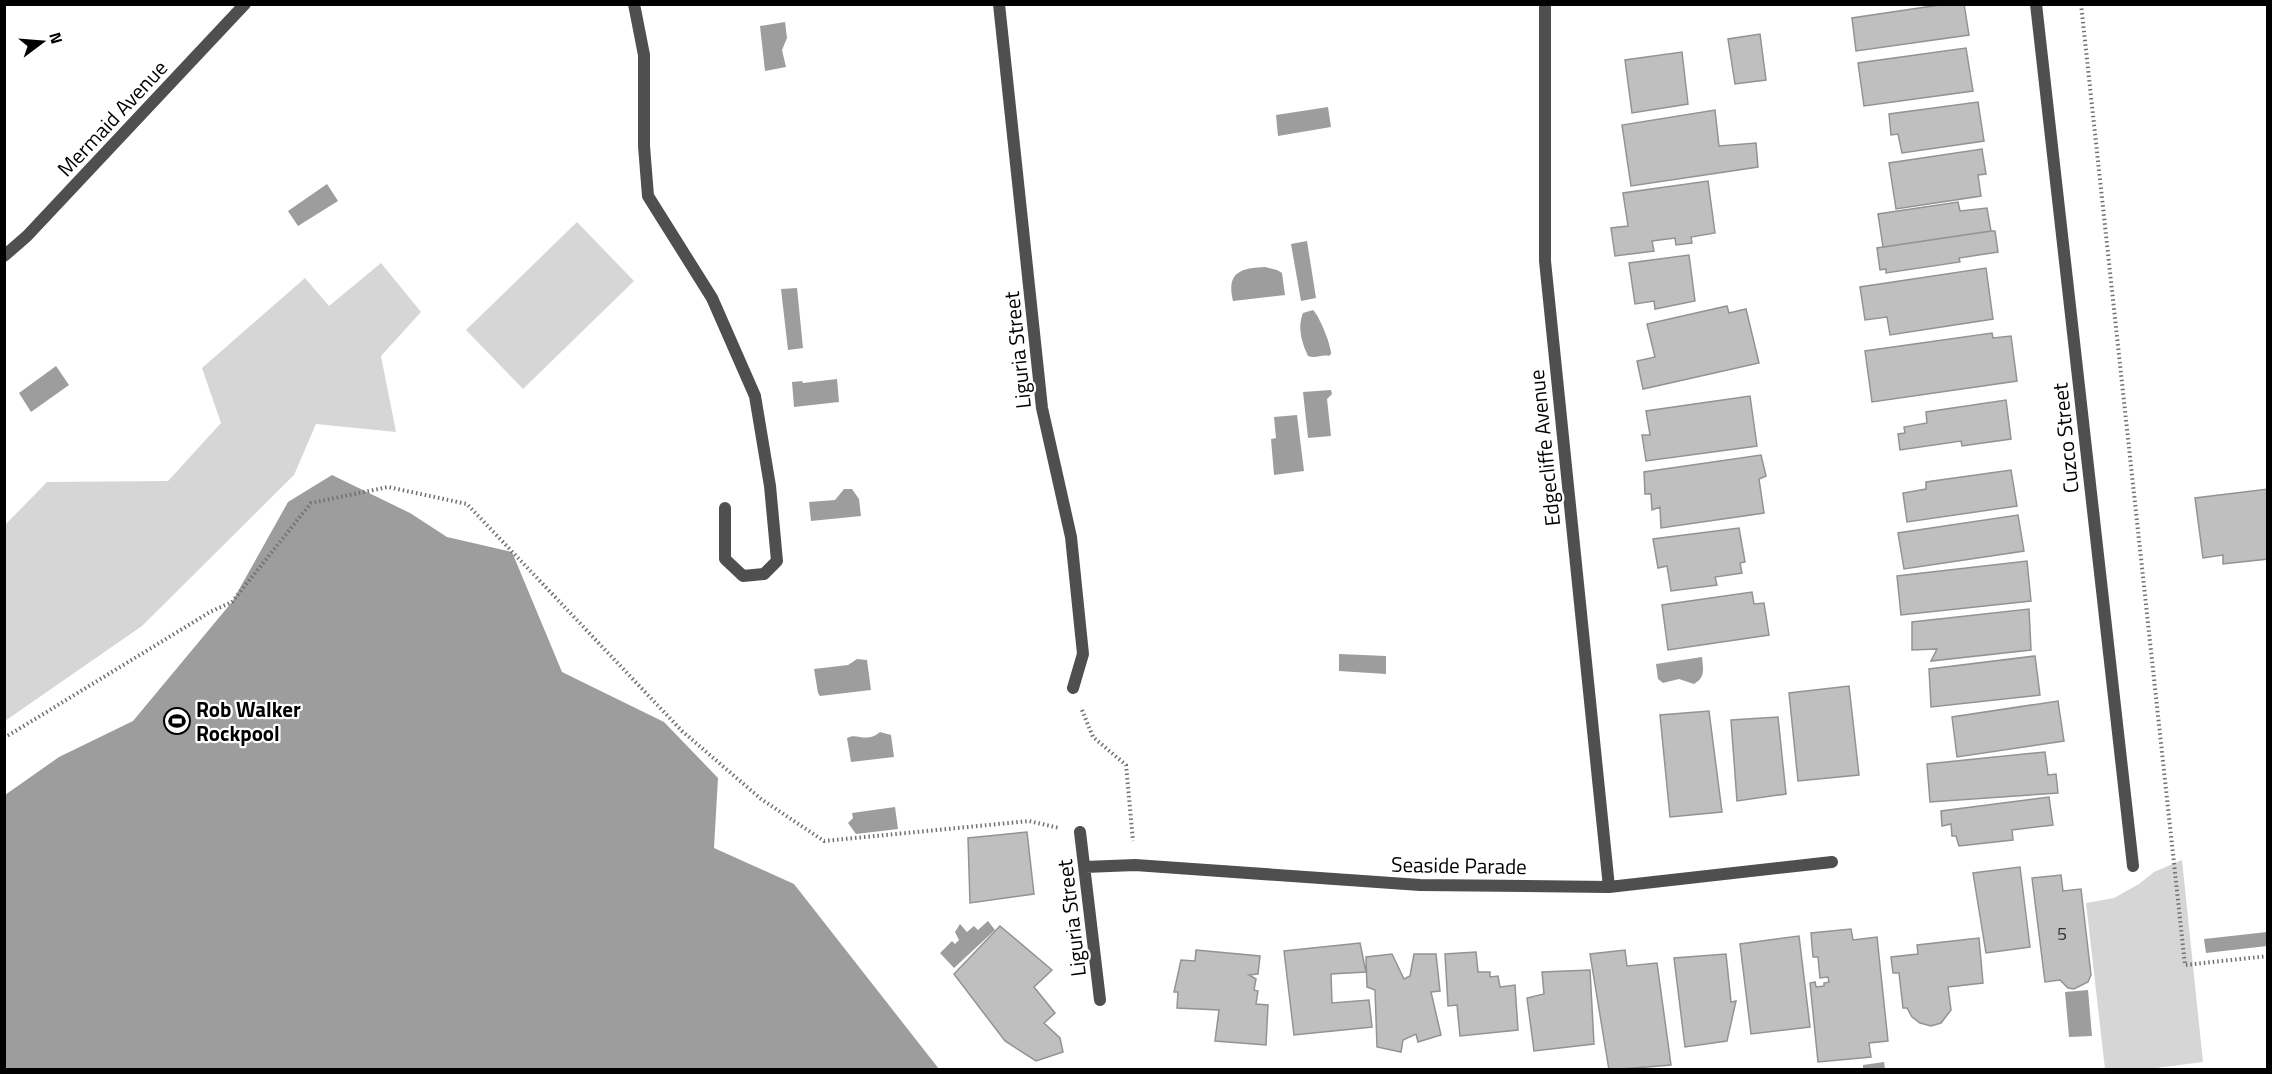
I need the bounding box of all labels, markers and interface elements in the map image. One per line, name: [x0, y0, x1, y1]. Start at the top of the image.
north arrow: [12, 12, 72, 72]
text: N: [43, 29, 69, 47]
street label: Mermaid Avenue: [49, 52, 175, 184]
street label: Liguria Street: [995, 289, 1039, 410]
street label: Edgecliffe Avenue: [1520, 368, 1568, 528]
street label: Cuzco Street: [2043, 381, 2087, 495]
place label: Rob Walker Rockpool: [196, 693, 301, 749]
sports icon: Rob Walker Rockpool: [162, 706, 192, 736]
street label: Seaside Parade: [1391, 848, 1527, 882]
street label: Liguria Street: [1048, 857, 1094, 978]
house number: 5: [2057, 920, 2067, 947]

